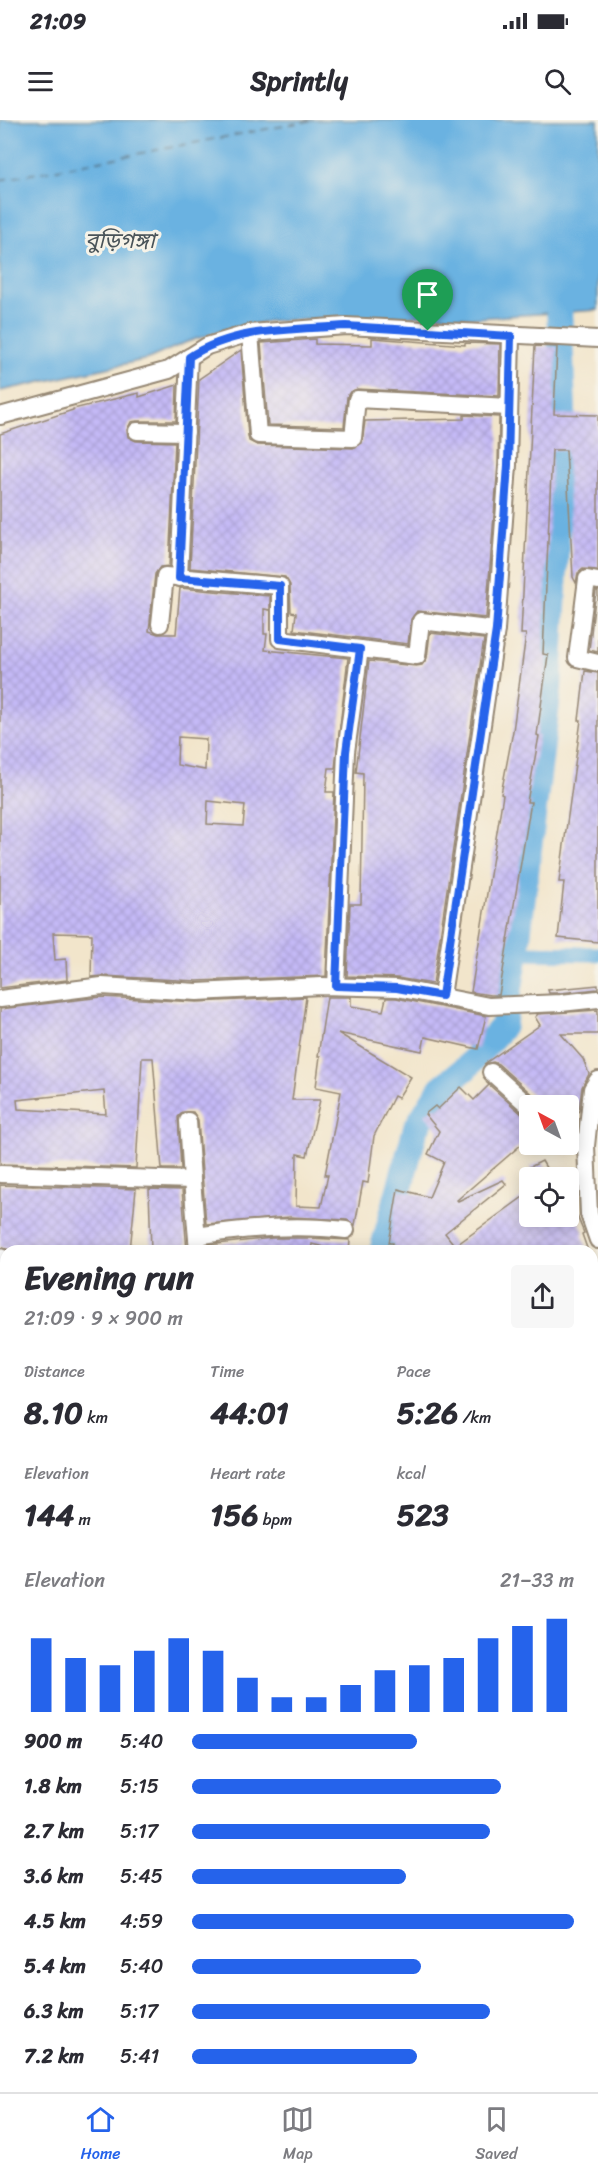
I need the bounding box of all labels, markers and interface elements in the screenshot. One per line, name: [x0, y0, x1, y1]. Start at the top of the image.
text: 21:09: [30, 2, 86, 41]
text: Sprintly: [250, 57, 348, 105]
icon: menu: [24, 65, 57, 98]
icon: search: [541, 65, 574, 98]
water label: বুড়িগঙ্গা: [85, 221, 159, 260]
pin: [402, 269, 453, 331]
icon: arrive: [411, 278, 444, 311]
north arrow: [519, 1095, 579, 1155]
map controls: [519, 1095, 579, 1227]
button: locate: [519, 1167, 579, 1227]
text: Evening run: [24, 1249, 194, 1307]
button: share: [511, 1265, 574, 1328]
text: 21:09 · 9 × 900 m: [24, 1301, 183, 1336]
text: Distance: [24, 1357, 85, 1386]
text: Time: [210, 1357, 244, 1386]
text: Pace: [397, 1357, 431, 1386]
text: 8.10: [24, 1386, 83, 1440]
text: 44:01: [210, 1386, 289, 1440]
text: 5:26: [397, 1386, 458, 1440]
text: km: [83, 1403, 108, 1432]
text: /km: [458, 1403, 491, 1432]
text: Elevation: [24, 1459, 89, 1488]
text: Heart rate: [210, 1459, 285, 1488]
text: kcal: [397, 1459, 426, 1488]
text: 144: [24, 1488, 74, 1542]
text: 156: [210, 1488, 259, 1542]
text: 523: [397, 1488, 449, 1542]
text: m: [74, 1505, 91, 1534]
text: bpm: [259, 1505, 292, 1534]
text: Elevation: [24, 1563, 105, 1598]
text: 21–33 m: [500, 1563, 574, 1598]
text: 900 m: [24, 1724, 82, 1759]
text: 5:40: [120, 1724, 163, 1759]
text: 1.8 km: [24, 1769, 82, 1804]
text: 5:15: [120, 1769, 159, 1804]
text: 2.7 km: [24, 1814, 84, 1849]
text: 5:17: [120, 1814, 158, 1849]
text: 3.6 km: [24, 1859, 84, 1894]
text: 5:45: [120, 1859, 163, 1894]
text: 4.5 km: [24, 1904, 86, 1939]
text: 4:59: [120, 1904, 163, 1939]
text: 5.4 km: [24, 1949, 86, 1984]
text: 5:40: [120, 1949, 163, 1984]
text: 6.3 km: [24, 1994, 84, 2029]
text: 5:17: [120, 1994, 158, 2029]
text: 7.2 km: [24, 2039, 84, 2074]
text: 5:41: [120, 2039, 159, 2074]
tab: Home: [80, 2103, 120, 2168]
tab: Map: [281, 2103, 314, 2168]
tab: Saved: [475, 2103, 518, 2168]

